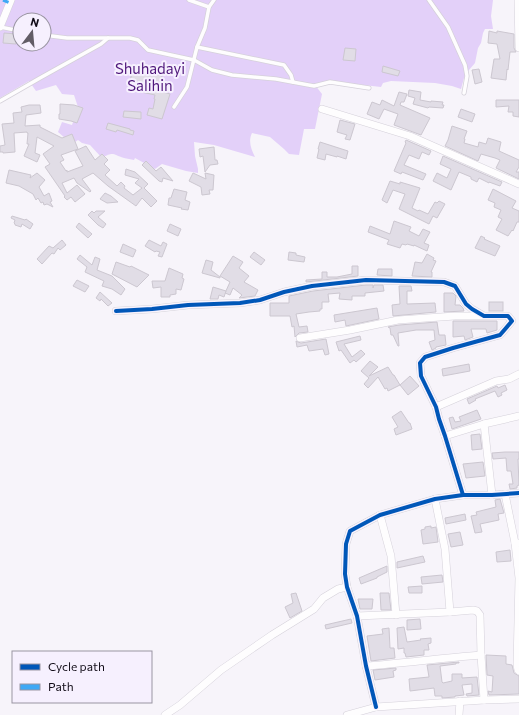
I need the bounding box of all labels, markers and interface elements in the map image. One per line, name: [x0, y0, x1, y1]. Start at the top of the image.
north arrow: [12, 12, 52, 52]
text: N: [29, 15, 41, 29]
park label: Shuhadayi Salihin: [115, 59, 185, 94]
legend: [12, 651, 152, 703]
text: Cycle path: [48, 659, 105, 673]
text: Path: [48, 679, 74, 693]

